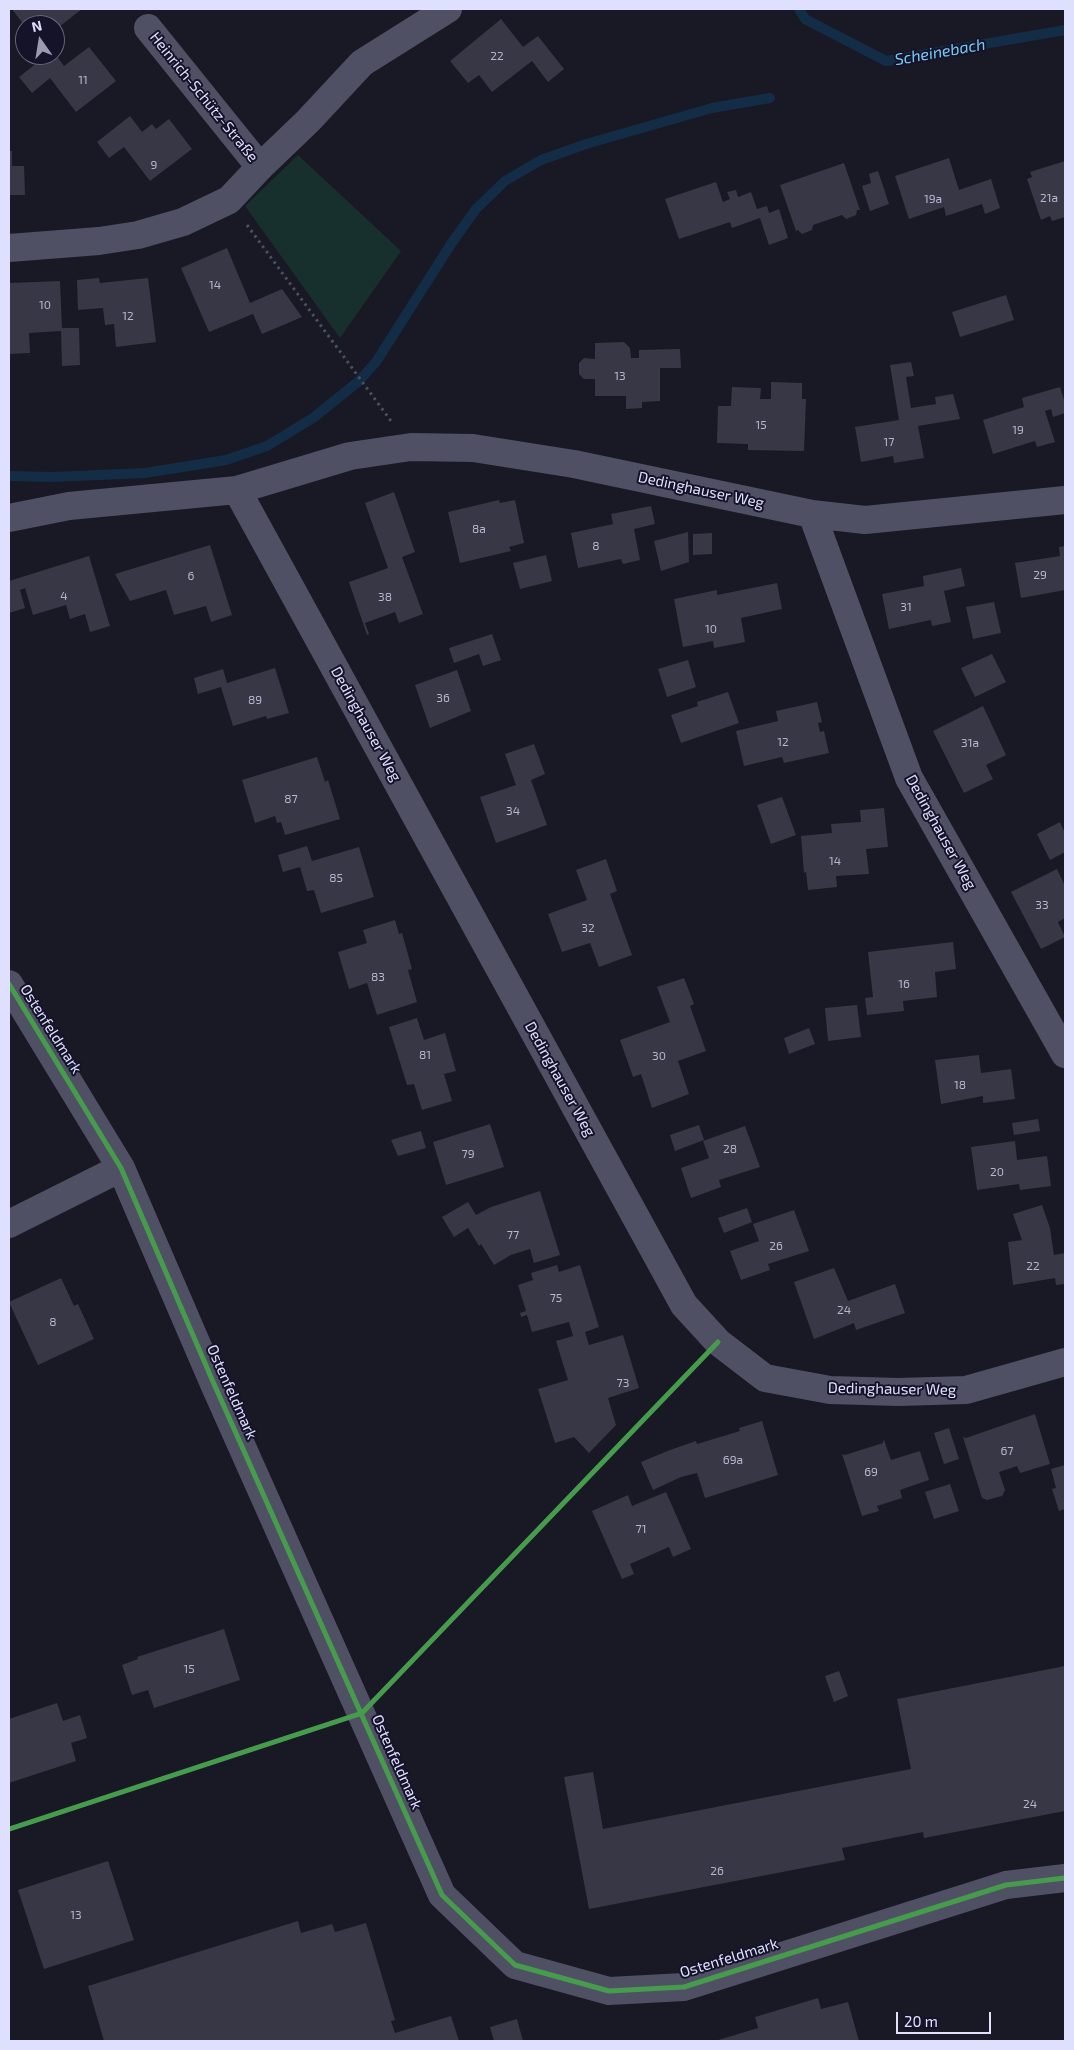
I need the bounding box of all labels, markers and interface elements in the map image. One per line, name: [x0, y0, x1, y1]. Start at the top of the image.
north arrow: [15, 15, 65, 65]
text: N: [30, 16, 44, 35]
street label: Heinrich-Schütz-Straße: [146, 28, 262, 166]
water label: Scheinebach: [893, 35, 987, 69]
house number: 22: [490, 49, 504, 63]
house number: 11: [78, 73, 88, 87]
house number: 9: [151, 158, 157, 172]
house number: 21a: [1040, 191, 1058, 205]
house number: 19a: [924, 192, 942, 206]
house number: 14: [209, 278, 221, 292]
house number: 10: [39, 298, 51, 312]
house number: 12: [122, 309, 134, 323]
house number: 13: [614, 369, 626, 383]
house number: 15: [755, 418, 767, 432]
house number: 19: [1012, 423, 1024, 437]
house number: 17: [884, 435, 894, 449]
street label: Dedinghauser Weg: [636, 468, 766, 512]
house number: 8a: [472, 522, 486, 536]
house number: 8: [592, 539, 600, 553]
house number: 29: [1033, 568, 1047, 582]
house number: 6: [188, 569, 194, 583]
house number: 4: [60, 589, 68, 603]
house number: 38: [378, 590, 392, 604]
house number: 31: [900, 600, 912, 614]
house number: 10: [705, 622, 717, 636]
street label: Dedinghauser Weg: [327, 664, 405, 784]
house number: 36: [436, 691, 450, 705]
house number: 89: [248, 693, 262, 707]
house number: 12: [777, 735, 789, 749]
house number: 31a: [961, 736, 979, 750]
street label: Dedinghauser Weg: [902, 772, 980, 892]
house number: 87: [284, 792, 298, 806]
house number: 34: [506, 804, 520, 818]
house number: 14: [829, 854, 841, 868]
house number: 85: [329, 871, 343, 885]
house number: 33: [1035, 898, 1049, 912]
house number: 32: [581, 921, 595, 935]
house number: 83: [371, 970, 385, 984]
house number: 16: [898, 977, 910, 991]
street label: Ostenfeldmark: [16, 981, 86, 1077]
street label: Dedinghauser Weg: [521, 1019, 599, 1139]
house number: 81: [419, 1048, 431, 1062]
house number: 30: [652, 1049, 666, 1063]
house number: 18: [954, 1078, 966, 1092]
house number: 28: [723, 1142, 737, 1156]
house number: 79: [461, 1147, 475, 1161]
house number: 20: [990, 1165, 1004, 1179]
house number: 77: [507, 1228, 519, 1242]
house number: 26: [769, 1239, 783, 1253]
house number: 22: [1026, 1259, 1040, 1273]
house number: 75: [550, 1291, 562, 1305]
house number: 24: [837, 1303, 851, 1317]
house number: 8: [49, 1315, 57, 1329]
street label: Ostenfeldmark: [203, 1342, 261, 1442]
house number: 73: [617, 1376, 629, 1390]
street label: Dedinghauser Weg: [828, 1379, 956, 1399]
house number: 67: [1000, 1444, 1014, 1458]
house number: 69a: [723, 1453, 743, 1467]
house number: 69: [864, 1465, 878, 1479]
house number: 71: [636, 1522, 646, 1536]
house number: 15: [183, 1662, 195, 1676]
street label: Ostenfeldmark: [368, 1712, 426, 1812]
house number: 24: [1023, 1797, 1037, 1811]
house number: 26: [710, 1864, 724, 1878]
house number: 13: [70, 1908, 82, 1922]
street label: Ostenfeldmark: [678, 1935, 780, 1981]
scale bar: [899, 2002, 994, 2034]
text: 20 m: [904, 2012, 938, 2030]

